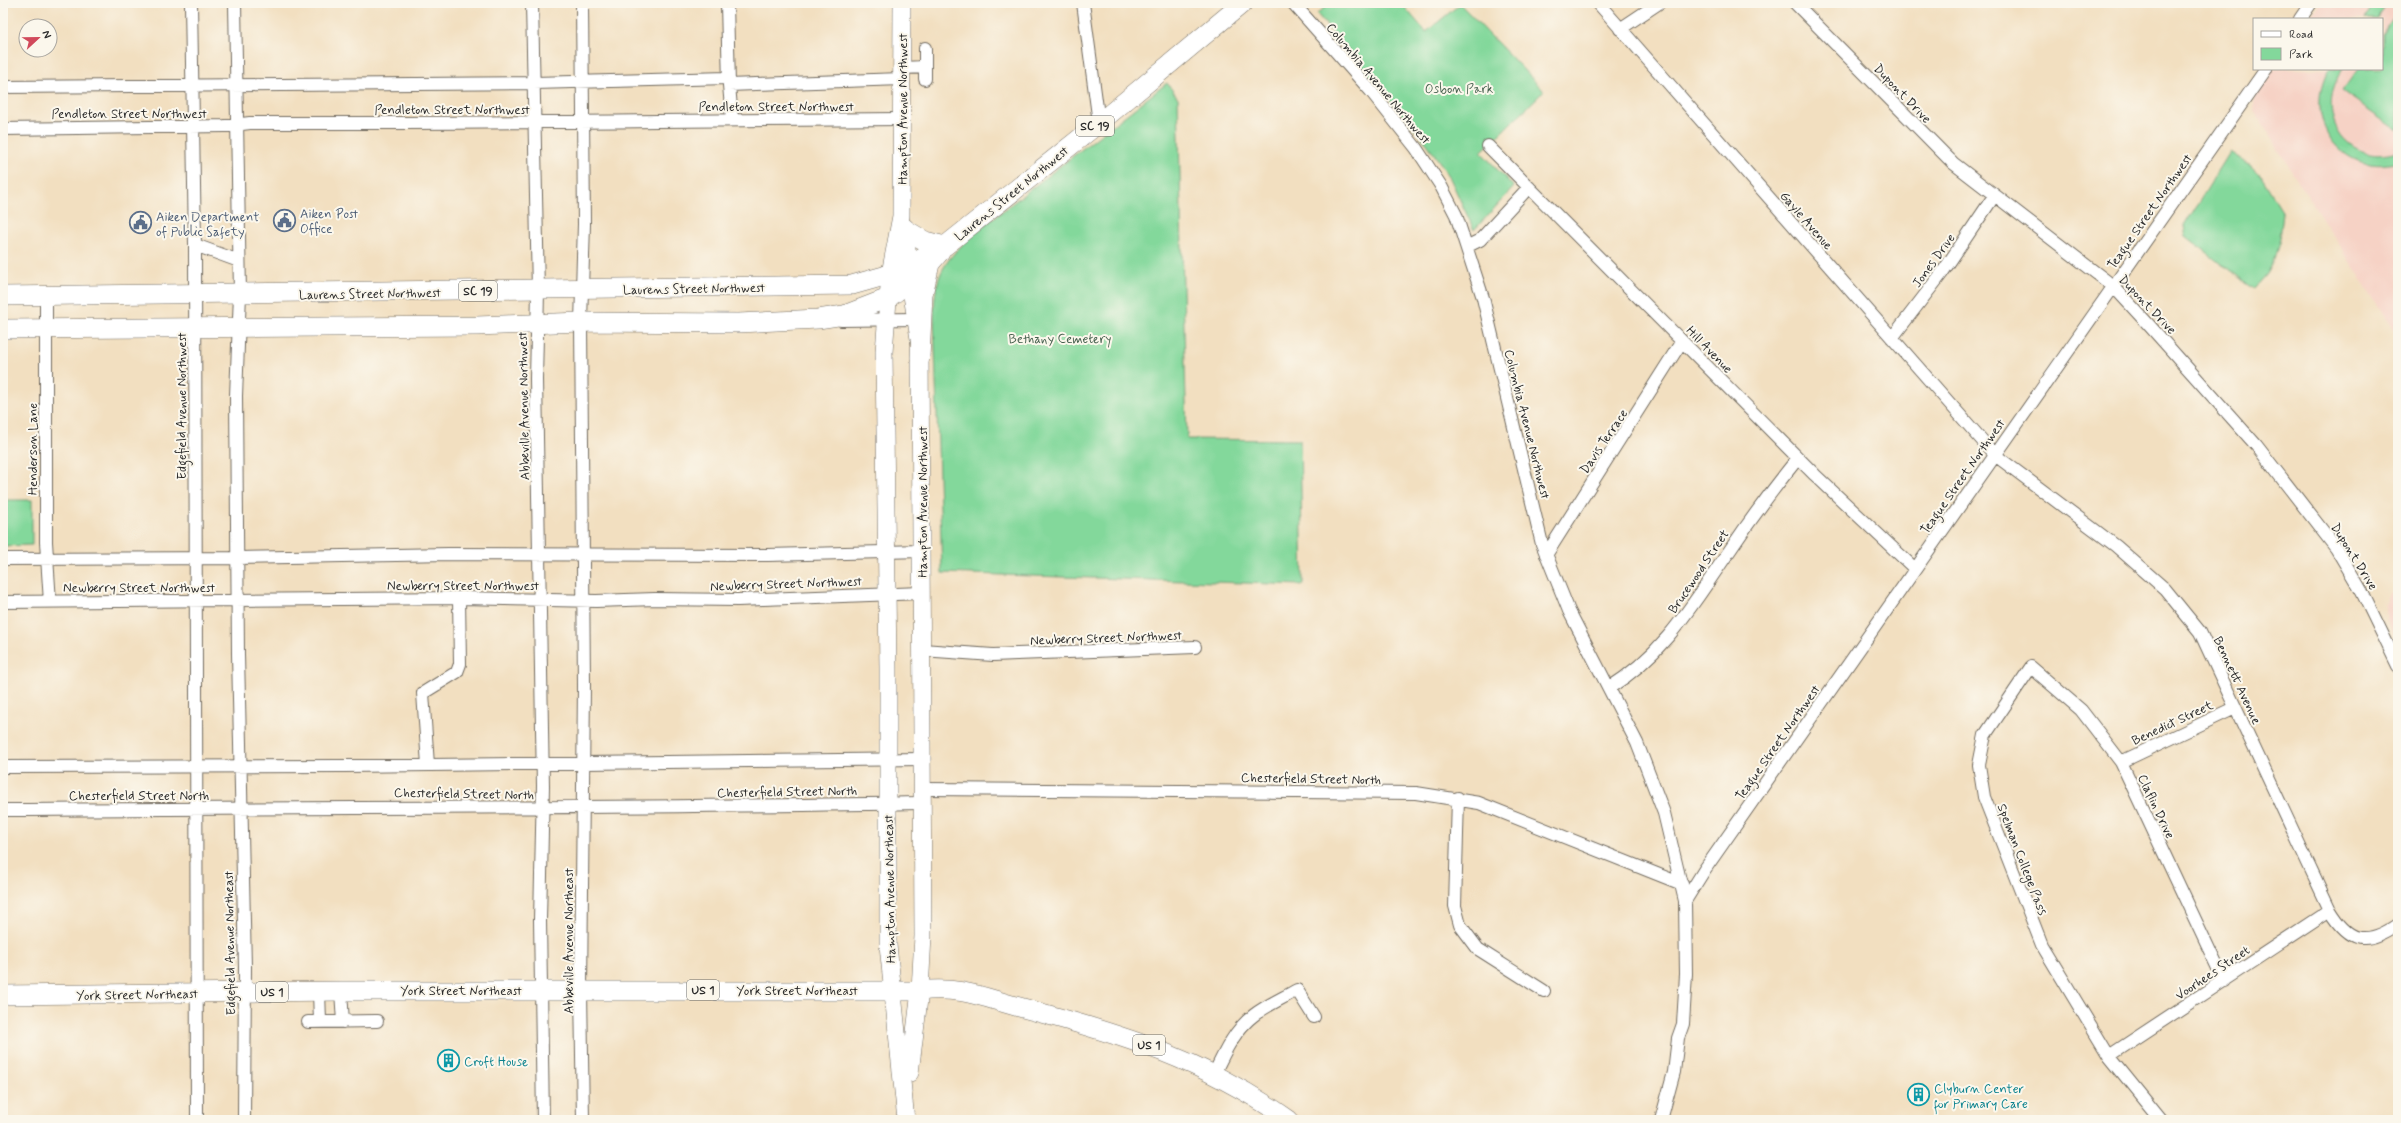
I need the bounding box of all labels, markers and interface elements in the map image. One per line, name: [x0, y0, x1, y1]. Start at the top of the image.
north arrow: [18, 18, 58, 58]
legend: [2253, 18, 2383, 70]
street label: Columbia Avenue Northwest: [1322, 20, 1434, 148]
text: Road: [2289, 27, 2313, 43]
text: N: [38, 29, 54, 41]
street label: Hampton Avenue Northwest: [895, 33, 912, 185]
text: Park: [2289, 47, 2313, 63]
street label: Dupont Drive: [1869, 61, 1935, 127]
park label: Osbon Park: [1425, 81, 1494, 98]
street label: Pendleton Street Northwest: [698, 99, 854, 116]
street label: Pendleton Street Northwest: [374, 102, 530, 119]
street label: Pendleton Street Northwest: [51, 106, 207, 123]
road number: SC 19: [1076, 116, 1114, 136]
street label: Laurens Street Northwest: [951, 143, 1072, 245]
street label: Teague Street Northwest: [2104, 151, 2198, 274]
street label: Gayle Avenue: [1776, 188, 1836, 254]
place label: Aiken Post Office: [300, 206, 358, 238]
public building icon: Aiken Post Office: [271, 207, 297, 233]
place label: Aiken Department of Public Safety: [156, 209, 259, 241]
public building icon: Aiken Department of Public Safety: [128, 210, 154, 236]
street label: Jones Drive: [1909, 230, 1960, 291]
street label: Dupont Drive: [2114, 272, 2180, 338]
street label: Laurens Street Northwest: [623, 280, 765, 299]
road number: SC 19: [459, 281, 497, 301]
street label: Laurens Street Northwest: [299, 285, 441, 304]
street label: Hill Avenue: [1682, 323, 1736, 378]
park label: Bethany Cemetery: [1009, 331, 1111, 348]
street label: Edgefield Avenue Northwest: [174, 332, 193, 480]
street label: Abbeville Avenue Northwest: [515, 332, 534, 480]
street label: Columbia Avenue Northwest: [1500, 348, 1553, 501]
street label: Henderson Lane: [25, 403, 42, 495]
street label: Davis Terrace: [1576, 406, 1632, 477]
street label: Teague Street Northwest: [1917, 416, 2011, 539]
street label: Hampton Avenue Northwest: [915, 426, 932, 578]
street label: Dupont Drive: [2326, 520, 2381, 594]
street label: Brucewood Street: [1665, 527, 1734, 617]
street label: Newberry Street Northwest: [710, 573, 862, 596]
street label: Newberry Street Northwest: [387, 578, 539, 595]
street label: Newberry Street Northwest: [63, 580, 215, 597]
street label: Newberry Street Northwest: [1030, 627, 1182, 650]
street label: Bennett Avenue: [2209, 634, 2264, 727]
street label: Teague Street Northwest: [1732, 682, 1826, 805]
street label: Benedict Street: [2129, 697, 2216, 750]
street label: Chesterfield Street North: [1241, 770, 1381, 789]
street label: Claflin Drive: [2133, 772, 2178, 842]
street label: Chesterfield Street North: [717, 783, 857, 802]
street label: Chesterfield Street North: [394, 785, 534, 804]
street label: Chesterfield Street North: [69, 788, 209, 805]
street label: Spelman College Pass: [1992, 801, 2051, 918]
street label: Hampton Avenue Northeast: [881, 814, 900, 963]
street label: Abbeville Avenue Northeast: [561, 868, 578, 1014]
street label: Edgefield Avenue Northeast: [221, 871, 242, 1015]
street label: Voorhees Street: [2172, 942, 2253, 1004]
road number: US 1: [687, 980, 719, 1000]
road number: US 1: [256, 982, 288, 1002]
street label: York Street Northeast: [400, 983, 522, 1000]
street label: York Street Northeast: [736, 983, 858, 1000]
street label: York Street Northeast: [76, 986, 198, 1005]
road number: US 1: [1133, 1035, 1165, 1055]
building icon: Croft House: [435, 1048, 461, 1074]
place label: Croft House: [464, 1054, 528, 1071]
place label: Clyburn Center for Primary Care: [1934, 1081, 2028, 1115]
building icon: Clyburn Center for Primary Care: [1906, 1082, 1932, 1108]

